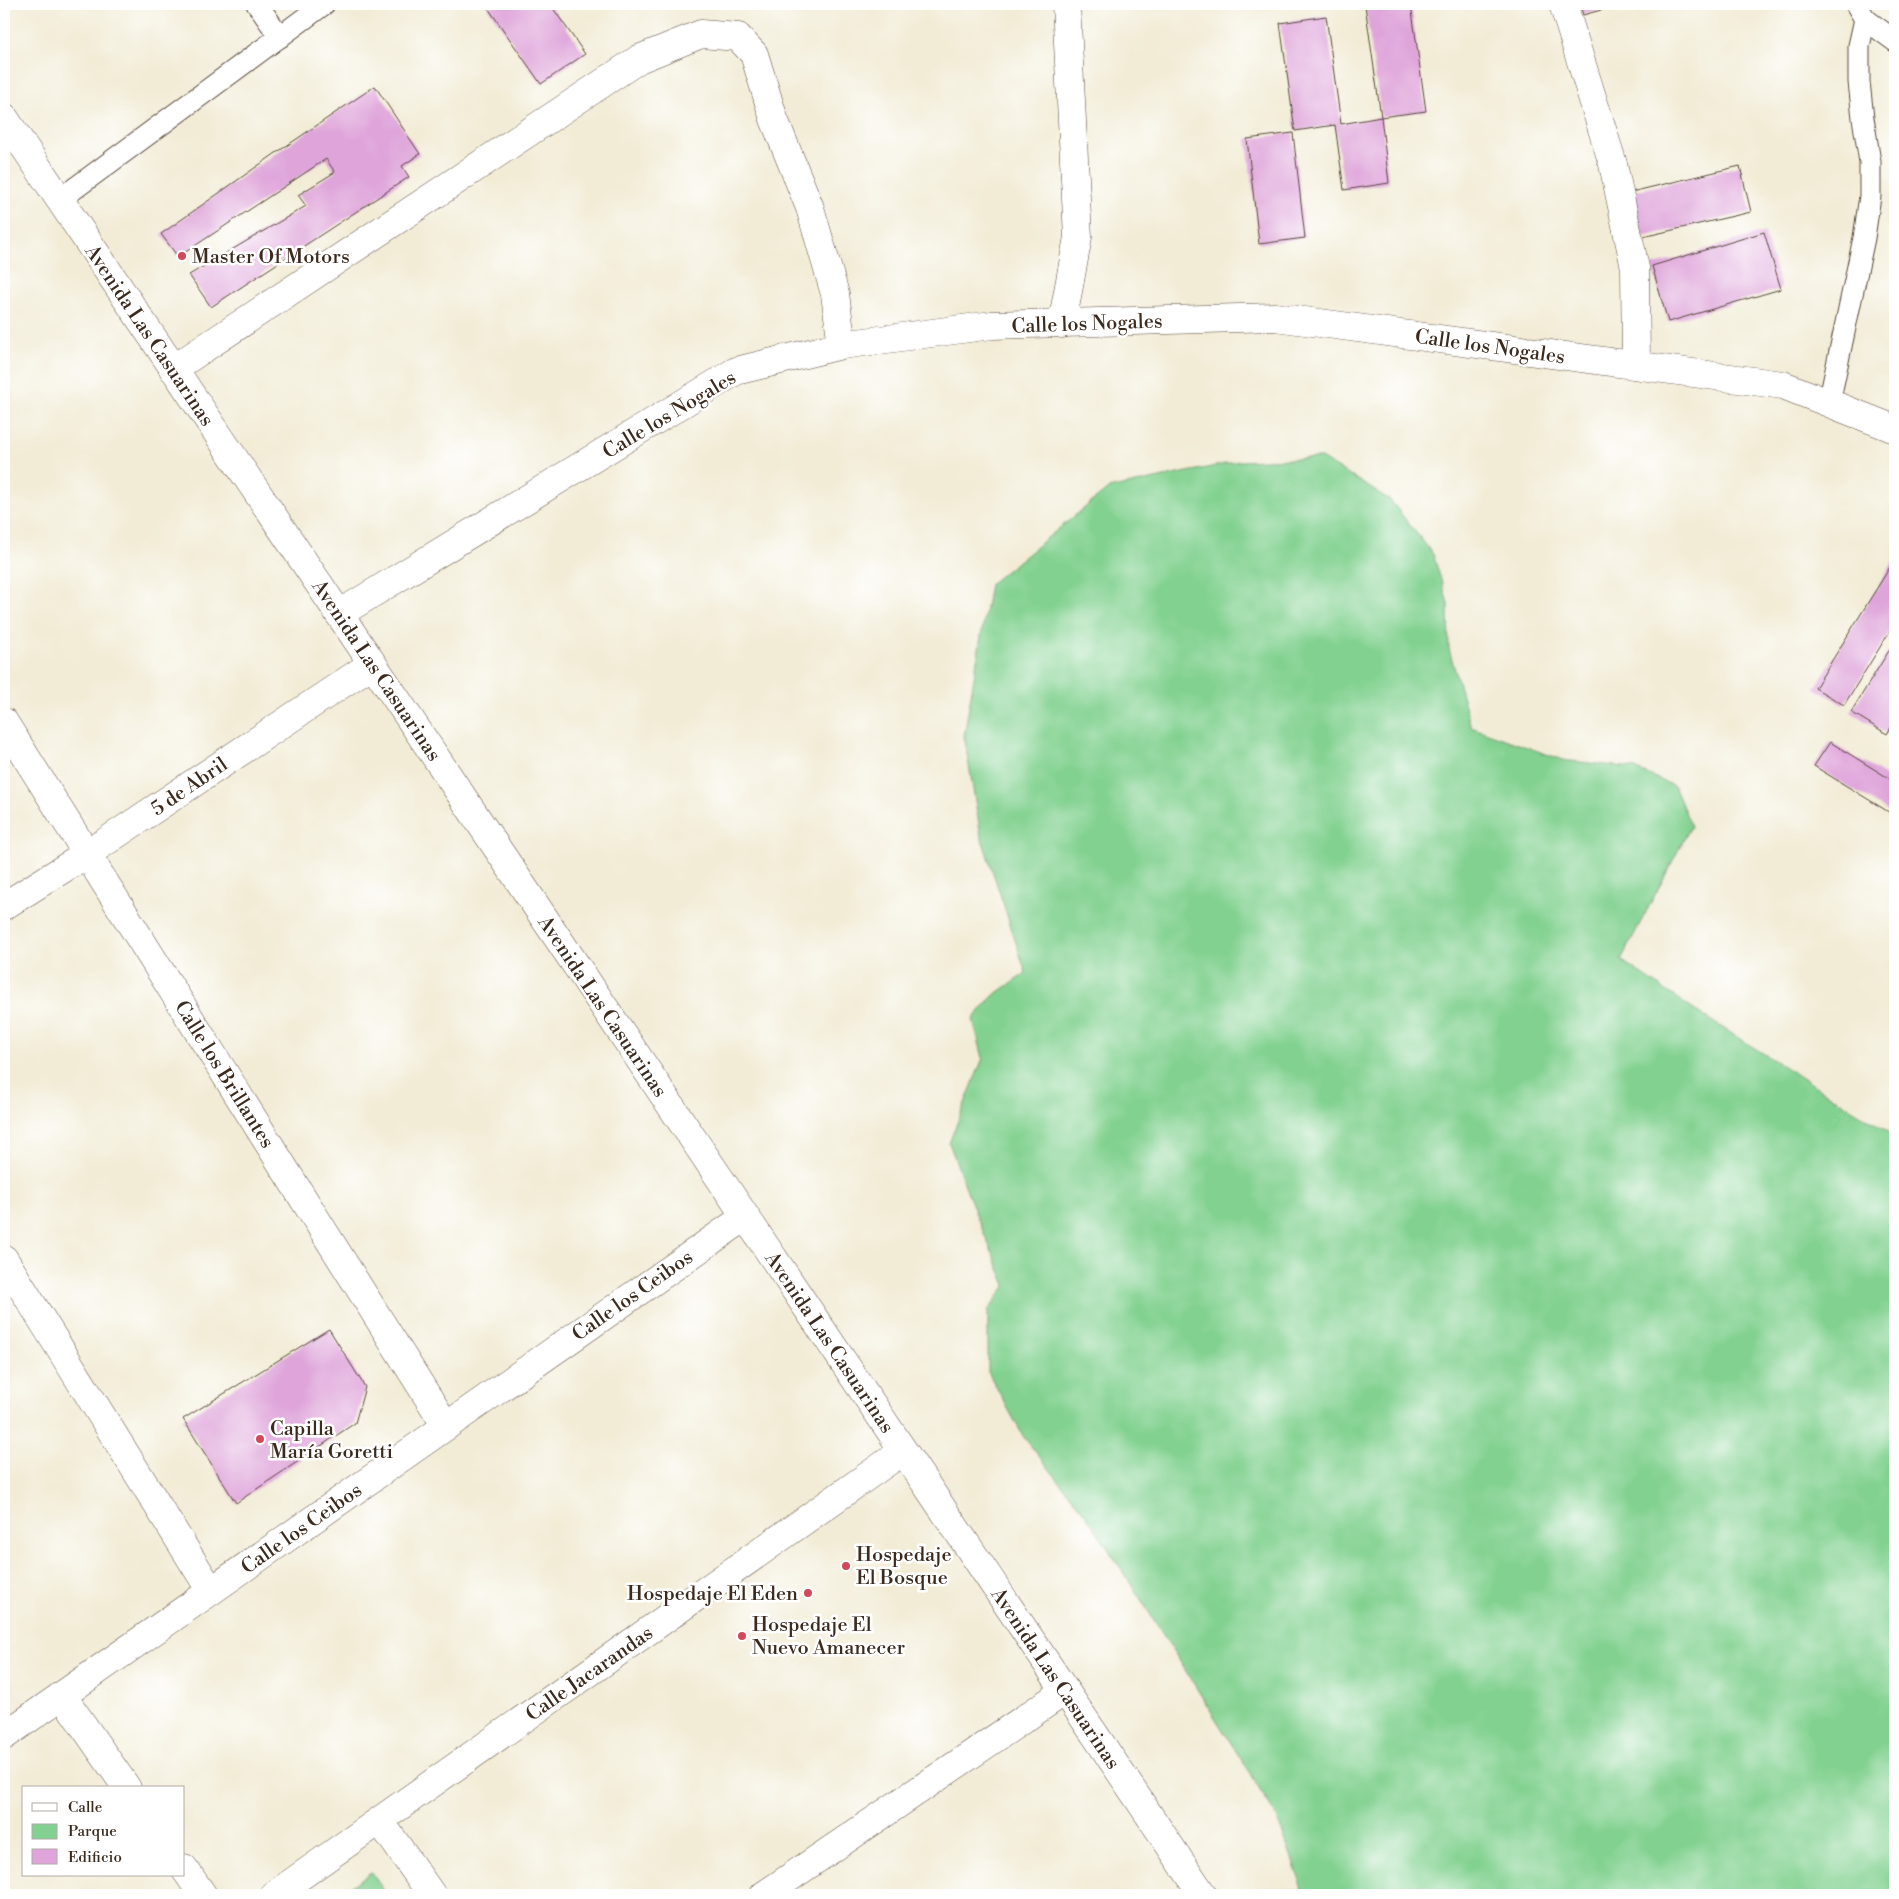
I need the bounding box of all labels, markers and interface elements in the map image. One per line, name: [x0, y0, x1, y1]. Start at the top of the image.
street label: Avenida Las Casuarinas: [78, 240, 219, 431]
place label: Master Of Motors: [192, 245, 350, 270]
marker: Master Of Motors: [176, 250, 188, 262]
street label: Calle los Nogales: [1011, 309, 1163, 340]
street label: Calle los Nogales: [1413, 325, 1566, 370]
street label: Calle los Nogales: [599, 366, 741, 465]
street label: Avenida Las Casuarinas: [305, 575, 446, 766]
street label: 5 de Abril: [147, 753, 233, 822]
street label: Avenida Las Casuarinas: [531, 911, 672, 1102]
street label: Calle los Brillantes: [168, 996, 279, 1153]
street label: Calle los Ceibos: [568, 1245, 698, 1347]
street label: Avenida Las Casuarinas: [758, 1247, 899, 1438]
place label: Capilla María Goretti: [270, 1417, 393, 1465]
marker: Capilla María Goretti: [254, 1433, 266, 1445]
street label: Calle los Ceibos: [237, 1478, 367, 1580]
place label: Hospedaje El Bosque: [856, 1543, 952, 1591]
marker: Hospedaje El Bosque: [840, 1560, 852, 1572]
place label: Hospedaje El Eden: [627, 1582, 798, 1607]
street label: Avenida Las Casuarinas: [984, 1583, 1125, 1774]
marker: Hospedaje El Eden: [802, 1587, 814, 1599]
place label: Hospedaje El Nuevo Amanecer: [752, 1613, 905, 1661]
street label: Calle Jacarandas: [521, 1621, 658, 1727]
marker: Hospedaje El Nuevo Amanecer: [736, 1630, 748, 1642]
legend: [22, 1786, 185, 1876]
text: Calle: [68, 1798, 102, 1817]
text: Parque: [68, 1822, 117, 1841]
text: Edificio: [68, 1848, 122, 1867]

